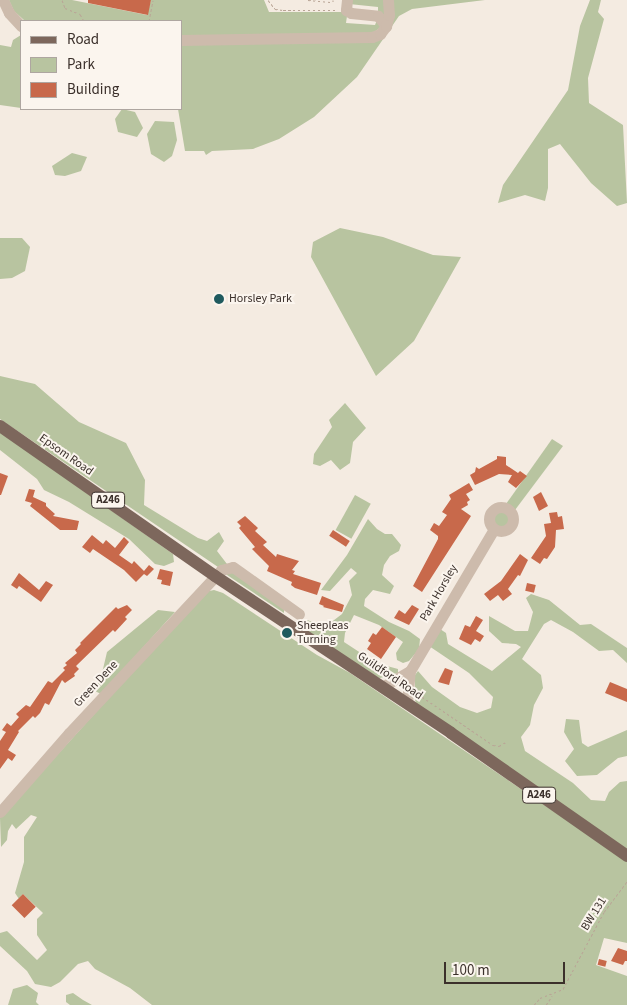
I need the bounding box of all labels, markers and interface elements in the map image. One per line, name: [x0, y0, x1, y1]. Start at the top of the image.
legend: [20, 20, 182, 110]
text: Road: [67, 29, 99, 50]
text: Park: [67, 54, 95, 75]
text: Building: [67, 79, 119, 100]
place label: Horsley Park: [229, 292, 292, 306]
marker: Horsley Park: [213, 293, 225, 305]
street label: Epsom Road: [36, 431, 96, 479]
road number: A246: [90, 492, 126, 508]
street label: Park Horsley: [417, 562, 461, 624]
place label: Sheepleas Turning: [297, 619, 348, 647]
marker: Sheepleas Turning: [281, 627, 293, 639]
street label: Guildford Road: [355, 649, 425, 703]
street label: Green Dene: [71, 658, 121, 710]
road number: A246: [522, 786, 556, 804]
street label: BW 131: [578, 895, 610, 933]
scale bar: [447, 952, 568, 984]
text: 100 m: [452, 960, 490, 981]

